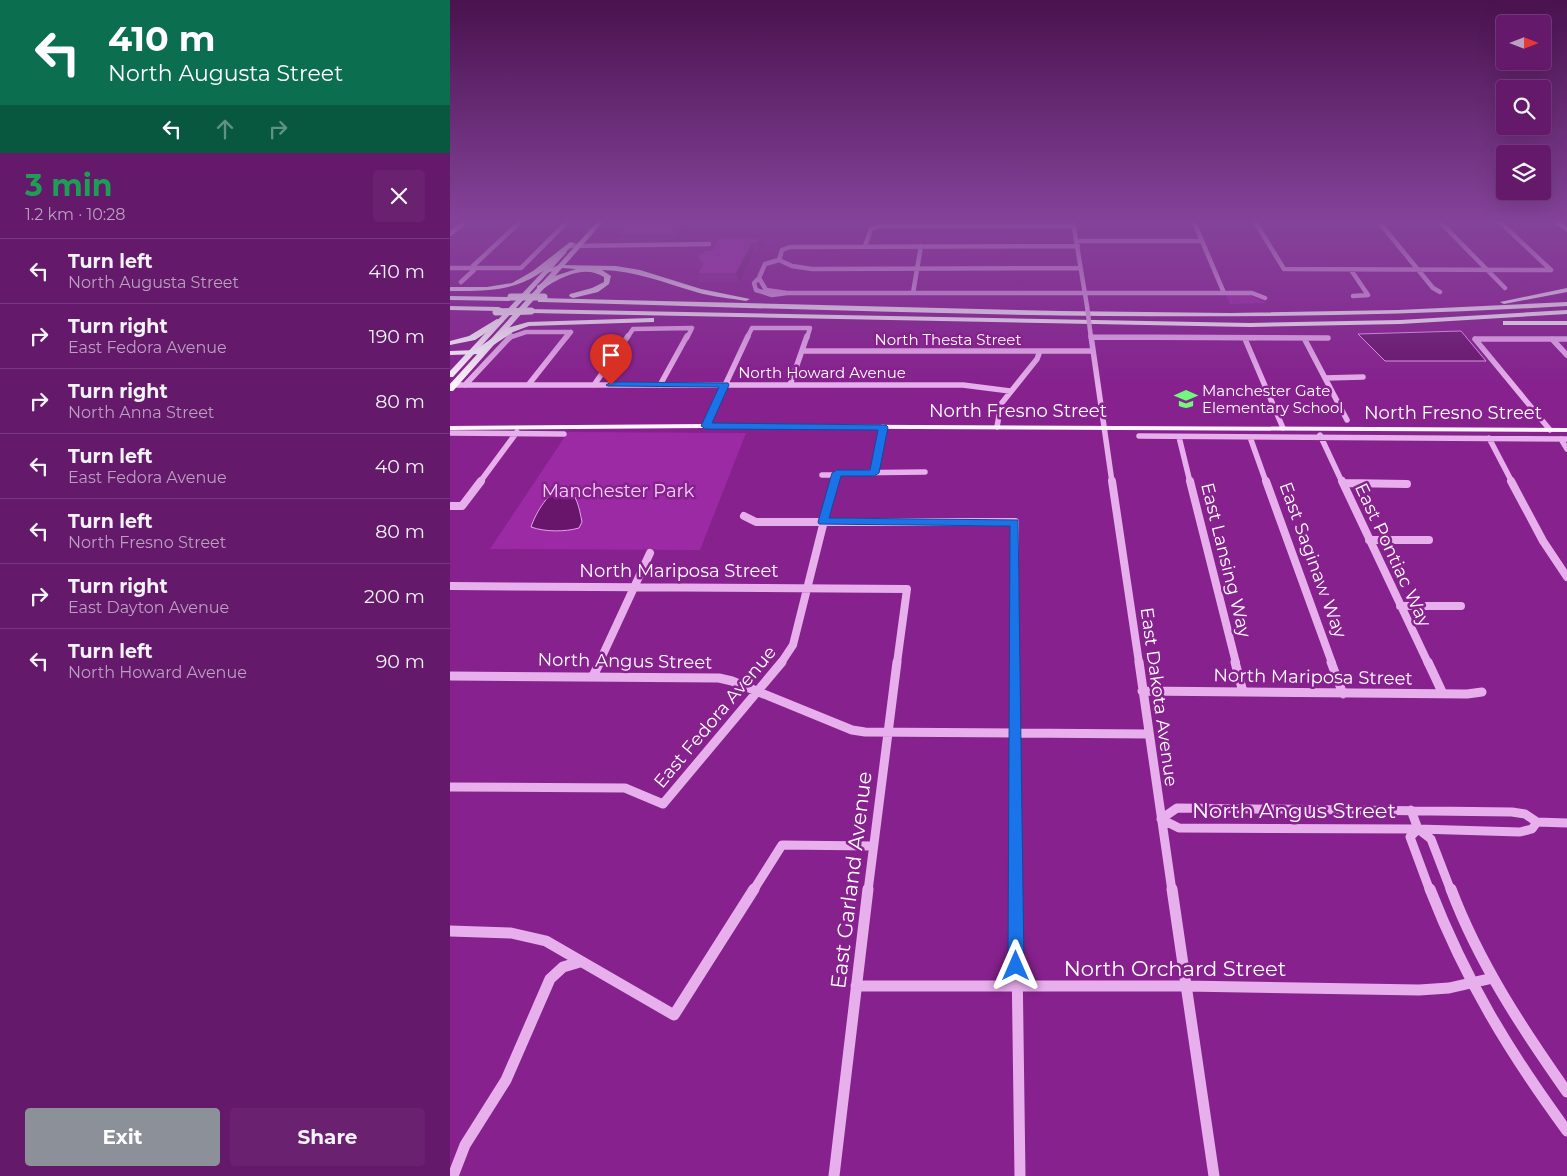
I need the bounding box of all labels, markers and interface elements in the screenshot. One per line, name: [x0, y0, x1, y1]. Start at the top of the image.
north arrow: [1496, 15, 1551, 70]
map controls: [1496, 15, 1551, 200]
text: 410 m: [108, 17, 215, 60]
icon: left: [25, 20, 90, 85]
text: North Augusta Street: [108, 60, 343, 87]
button: search: [1496, 80, 1551, 135]
icon: left: [158, 115, 186, 143]
icon: ahead: [211, 115, 239, 143]
icon: right: [264, 115, 292, 143]
button: layers: [1496, 145, 1551, 200]
text: 3 min: [25, 167, 112, 204]
button: close: [373, 170, 425, 222]
text: 1.2 km · 10:28: [25, 205, 126, 224]
text: Turn left: [68, 250, 153, 273]
icon: left: [25, 257, 53, 285]
text: 410 m: [368, 260, 425, 283]
text: North Augusta Street: [68, 273, 239, 292]
text: Turn right: [68, 315, 168, 338]
icon: right: [25, 322, 53, 350]
text: 190 m: [369, 325, 425, 348]
street label: North Thesta Street: [874, 330, 1022, 349]
pin: [590, 334, 632, 385]
text: East Fedora Avenue: [68, 338, 227, 357]
icon: arrive: [597, 341, 625, 369]
street label: North Howard Avenue: [738, 363, 906, 382]
text: Turn right: [68, 380, 168, 403]
place label: Manchester Gate Elementary School: [1202, 381, 1343, 417]
school or university icon: Manchester Gate Elementary School: [1173, 386, 1199, 412]
icon: right: [25, 387, 53, 415]
text: 80 m: [375, 390, 425, 413]
street label: North Fresno Street: [929, 400, 1107, 422]
street label: North Fresno Street: [1364, 402, 1542, 424]
text: North Anna Street: [68, 403, 214, 422]
text: Turn left: [68, 445, 153, 468]
icon: left: [25, 452, 53, 480]
text: 40 m: [375, 455, 425, 478]
text: East Fedora Avenue: [68, 468, 227, 487]
street label: East Saginaw Way: [1275, 479, 1352, 641]
park label: Manchester Park: [542, 480, 695, 502]
street label: East Lansing Way: [1196, 480, 1256, 640]
street label: East Pontiac Way: [1350, 480, 1436, 631]
text: Turn left: [68, 510, 153, 533]
icon: left: [25, 517, 53, 545]
text: 80 m: [375, 520, 425, 543]
text: North Fresno Street: [68, 533, 226, 552]
street label: North Mariposa Street: [579, 560, 779, 582]
text: Turn right: [68, 575, 168, 598]
icon: right: [25, 582, 53, 610]
text: 200 m: [364, 585, 425, 608]
text: East Dayton Avenue: [68, 598, 229, 617]
street label: East Dakota Avenue: [1136, 606, 1182, 788]
text: Turn left: [68, 640, 153, 663]
street label: East Fedora Avenue: [649, 641, 781, 792]
icon: left: [25, 647, 53, 675]
street label: North Angus Street: [537, 648, 713, 674]
text: 90 m: [376, 650, 425, 673]
text: North Howard Avenue: [68, 663, 247, 682]
street label: North Mariposa Street: [1213, 664, 1413, 690]
street label: East Garland Avenue: [825, 770, 877, 990]
street label: North Angus Street: [1192, 798, 1396, 823]
position arrow: [989, 939, 1041, 991]
street label: North Orchard Street: [1064, 956, 1286, 981]
button: Exit: [25, 1108, 220, 1166]
button: Share: [230, 1108, 425, 1166]

